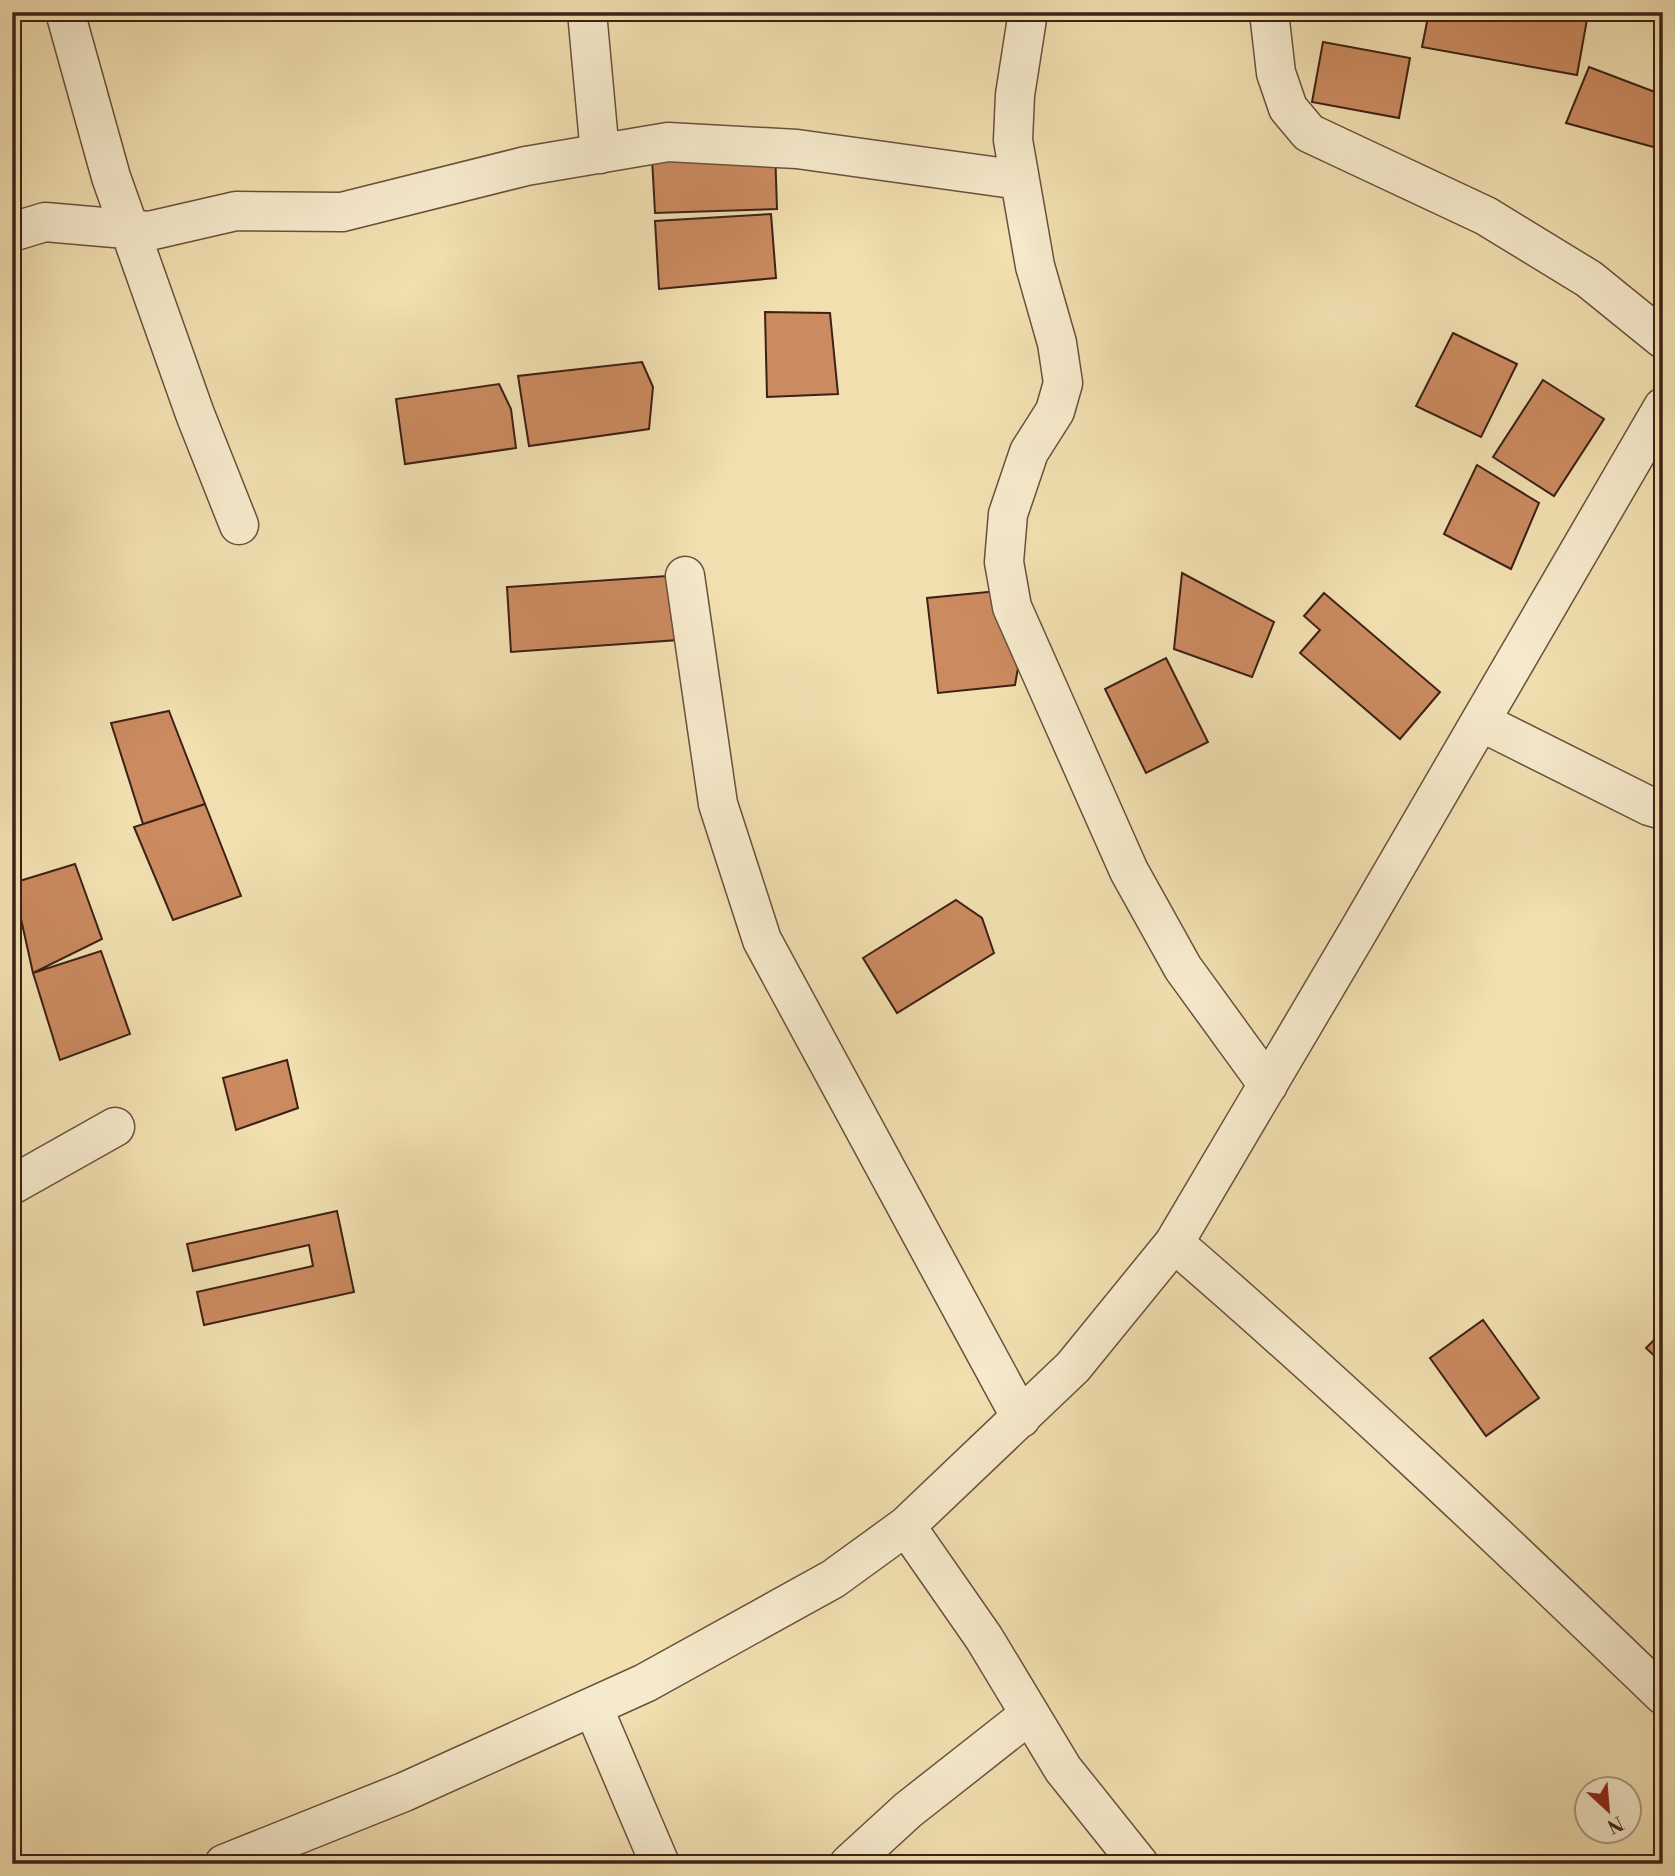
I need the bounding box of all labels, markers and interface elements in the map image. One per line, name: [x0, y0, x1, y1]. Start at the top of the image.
north arrow: [1574, 1774, 1644, 1844]
text: N: [1603, 1810, 1627, 1838]

